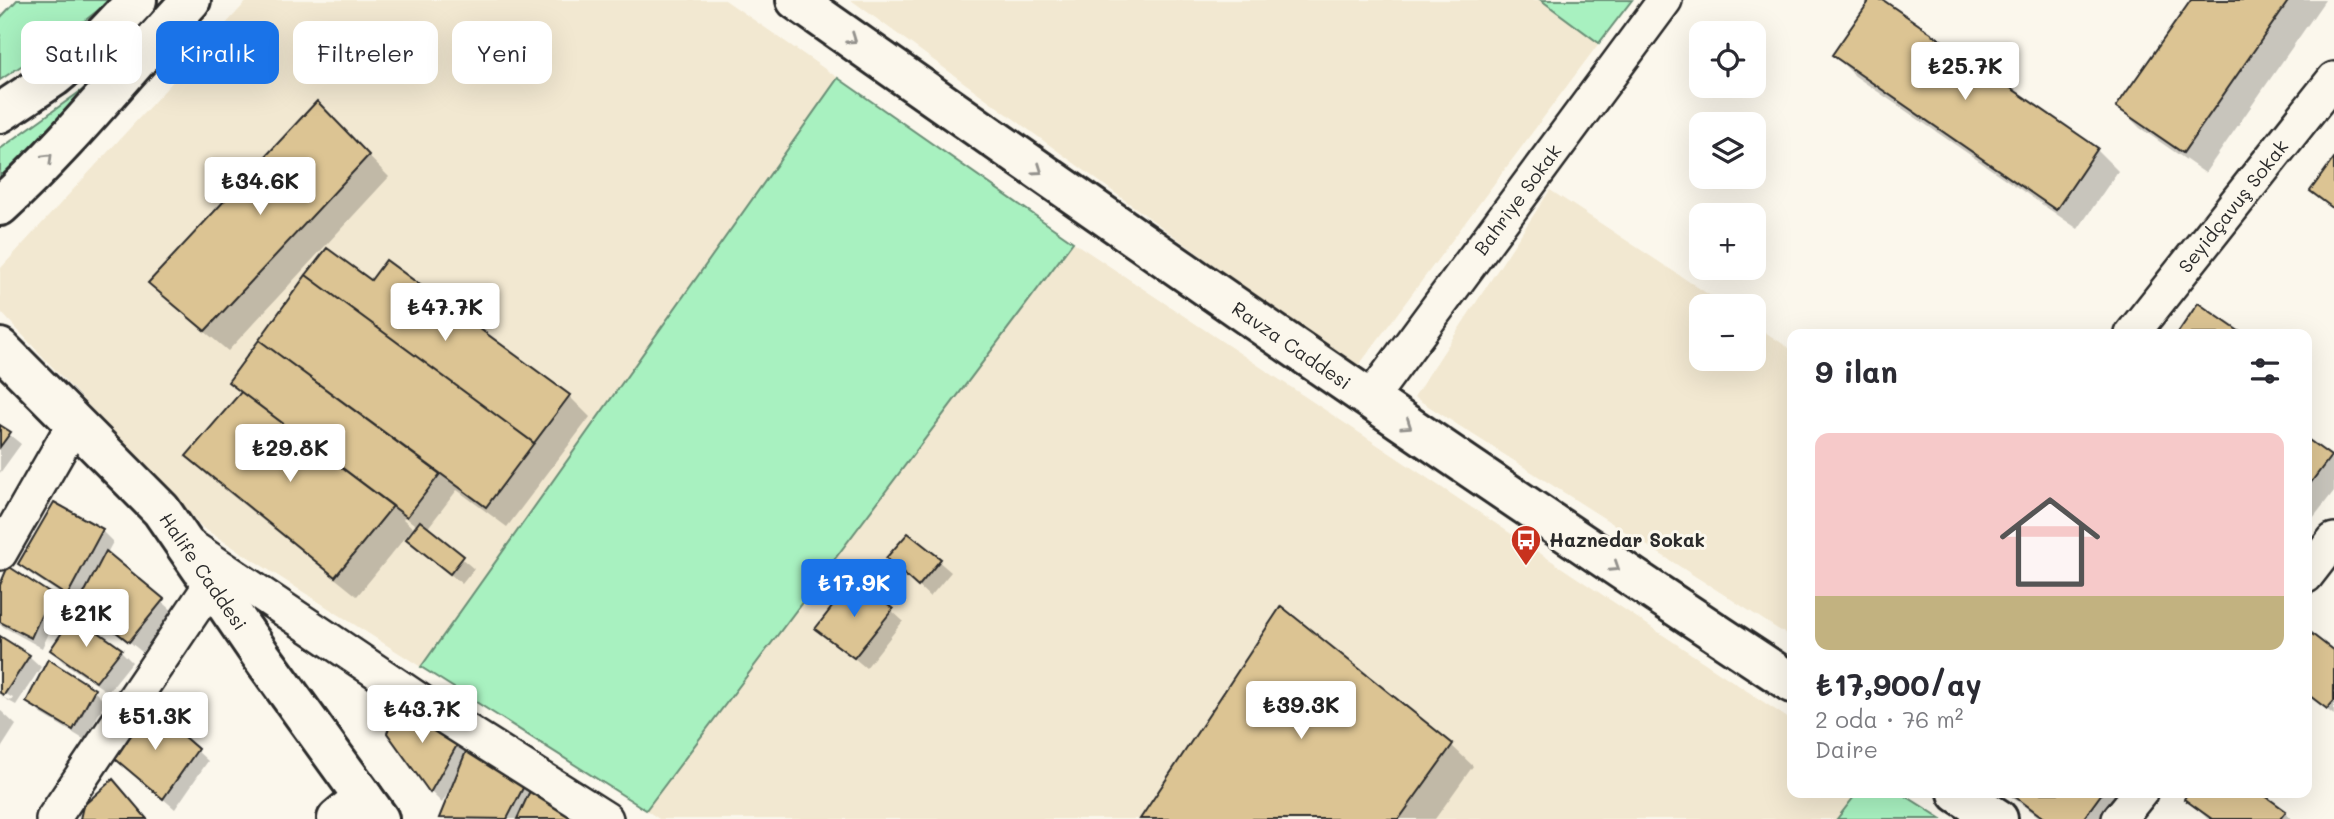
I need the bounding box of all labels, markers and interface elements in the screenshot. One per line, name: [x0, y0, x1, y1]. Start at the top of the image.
chip: Satılık: [21, 21, 142, 84]
chip: Kiralık: [156, 21, 279, 84]
chip: Filtreler: [293, 21, 438, 84]
chip: Yeni: [452, 21, 552, 84]
map controls: [1689, 21, 1766, 371]
button: locate: [1689, 21, 1766, 98]
one-way arrow: [844, 31, 857, 43]
pin: ₺25.7K: [1908, 42, 2022, 102]
text: ₺25.7K: [1927, 50, 2003, 80]
button: layers: [1689, 112, 1766, 189]
street label: Seyidçavuş Sokak: [2172, 134, 2293, 278]
street label: Bahriye Sokak: [1468, 139, 1566, 260]
one-way arrow: [40, 153, 53, 166]
pin: ₺34.6K: [203, 158, 317, 217]
one-way arrow: [1030, 162, 1043, 174]
text: ₺34.6K: [221, 165, 299, 195]
button: +: [1689, 203, 1766, 280]
pin: ₺47.7K: [388, 284, 502, 343]
text: ₺47.7K: [407, 291, 483, 321]
button: −: [1689, 294, 1766, 371]
street label: Ravza Caddesi: [1227, 295, 1356, 395]
text: 9 ilan: [1815, 351, 1898, 391]
icon: filters: [2246, 352, 2284, 390]
one-way arrow: [1399, 417, 1412, 429]
pin: ₺29.8K: [233, 424, 347, 484]
text: ₺29.8K: [251, 432, 329, 462]
icon: home: [1987, 479, 2113, 605]
street label: Halife Caddesi: [154, 507, 253, 635]
bus stop icon: Haznedar Sokak: [1509, 523, 1543, 567]
place label: Haznedar Sokak: [1549, 527, 1705, 552]
one-way arrow: [1607, 558, 1620, 571]
pin: ₺17.9K: [797, 560, 911, 619]
text: ₺17.9K: [817, 567, 891, 597]
pin: ₺21K: [45, 590, 127, 649]
text: ₺21K: [60, 597, 112, 627]
text: ₺17,900/ay: [1815, 664, 1982, 704]
pin: ₺39.3K: [1244, 682, 1358, 741]
pin: ₺43.7K: [365, 686, 479, 745]
text: ₺39.3K: [1262, 689, 1340, 719]
pin: ₺51.3K: [98, 692, 212, 752]
text: ₺43.7K: [383, 693, 461, 723]
text: ₺51.3K: [118, 700, 192, 730]
text: 2 oda · 76 m²: [1815, 704, 1964, 734]
text: Daire: [1815, 734, 1878, 764]

